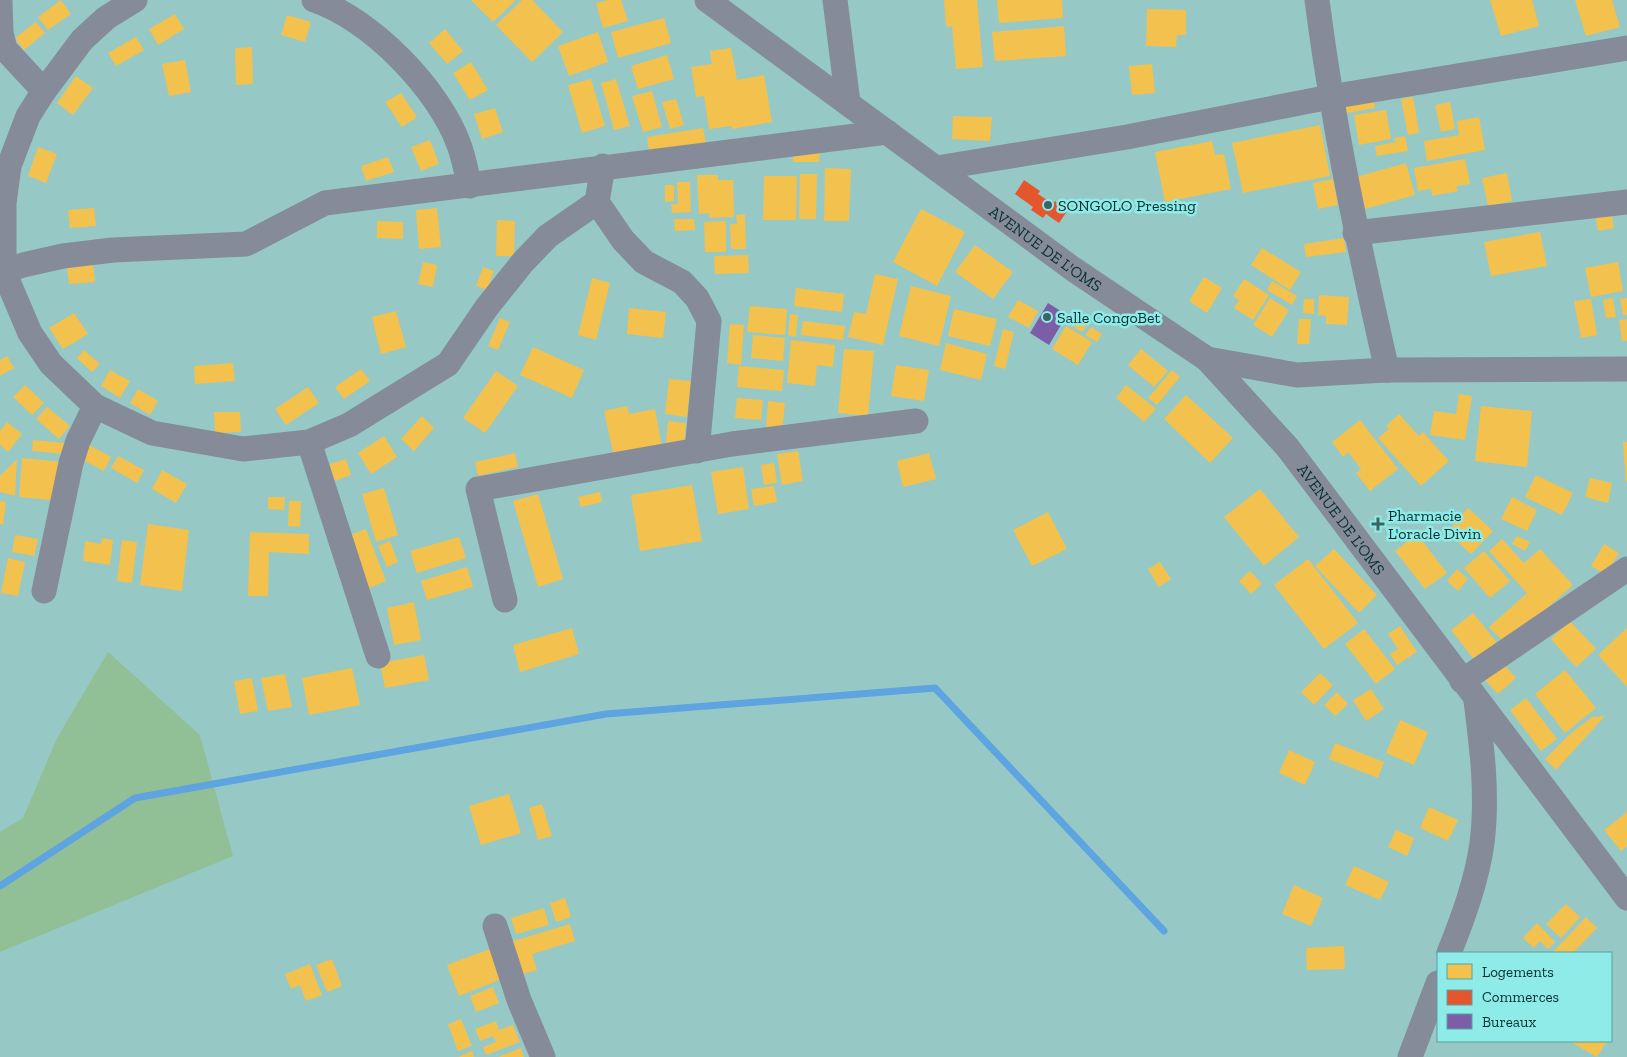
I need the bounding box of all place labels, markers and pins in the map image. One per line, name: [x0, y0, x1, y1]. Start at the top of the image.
place label: SONGOLO Pressing: [1058, 196, 1196, 215]
marker: SONGOLO Pressing: [1042, 199, 1054, 211]
place label: Salle CongoBet: [1057, 308, 1160, 327]
marker: Salle CongoBet: [1041, 311, 1053, 323]
place label: Pharmacie L'oracle Divin: [1388, 506, 1482, 543]
marker: Pharmacie L'oracle Divin: [1372, 518, 1384, 530]

